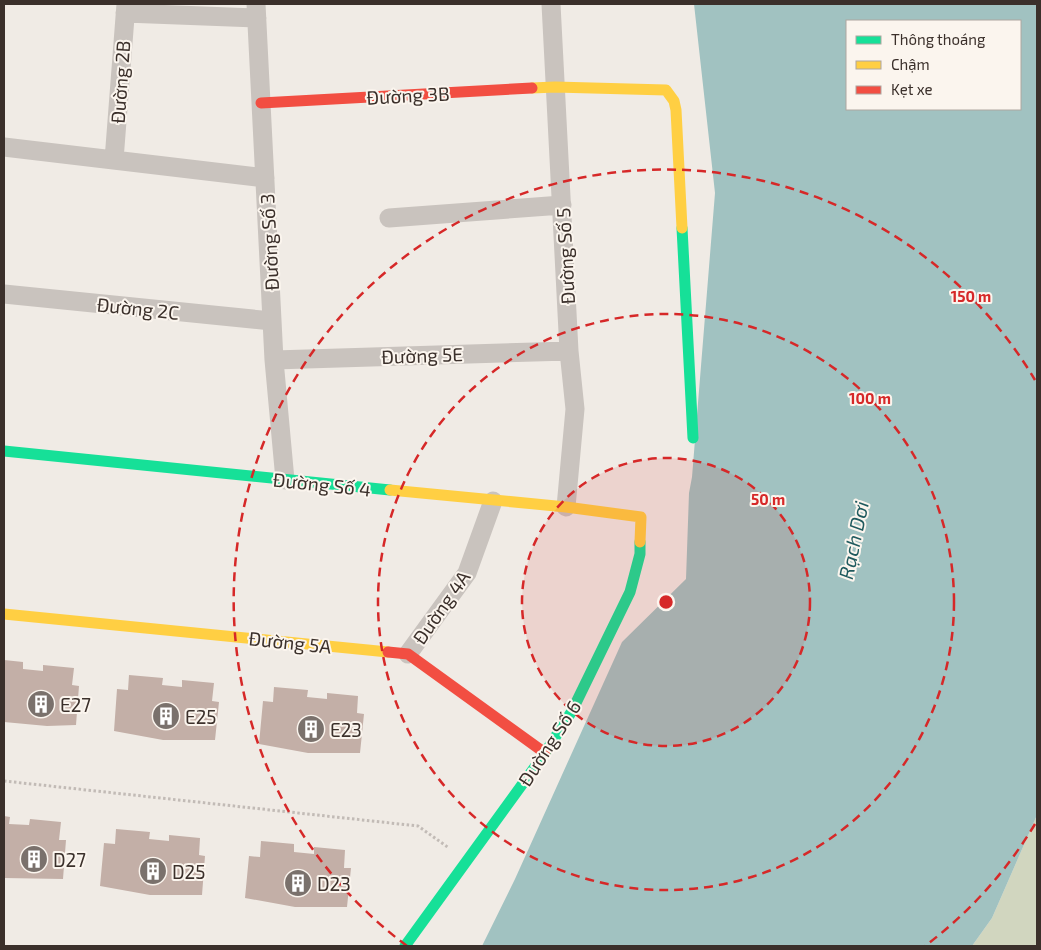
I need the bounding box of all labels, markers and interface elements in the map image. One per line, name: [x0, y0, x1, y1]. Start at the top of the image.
legend: [846, 20, 1021, 110]
text: Thông thoáng: [891, 30, 986, 48]
street label: Đường 2B: [106, 40, 134, 124]
text: Chậm: [891, 55, 930, 73]
text: Kẹt xe: [891, 80, 933, 98]
street label: Đường 3B: [366, 81, 450, 109]
street label: Đường Số 3: [255, 193, 283, 291]
street label: Đường Số 5: [551, 207, 579, 305]
text: 150 m: [951, 287, 991, 305]
street label: Đường 2C: [96, 292, 180, 324]
street label: Đường 5E: [381, 342, 463, 368]
text: 100 m: [849, 389, 891, 407]
street label: Đường Số 4: [272, 467, 372, 501]
text: 50 m: [751, 490, 785, 508]
water label: Rạch Dơi: [833, 499, 873, 581]
street label: Đường 4A: [407, 566, 475, 648]
centre of rings: [657, 593, 675, 611]
street label: Đường 5A: [248, 626, 333, 658]
building icon: E27: [26, 689, 56, 719]
place label: E27: [60, 693, 91, 716]
street label: Đường Số 6: [513, 696, 585, 790]
building icon: E25: [151, 701, 181, 731]
place label: E25: [185, 705, 217, 728]
building icon: E23: [296, 714, 326, 744]
place label: E23: [330, 718, 362, 741]
building icon: D27: [19, 844, 49, 874]
place label: D27: [53, 848, 86, 871]
building icon: D25: [138, 856, 168, 886]
place label: D25: [172, 860, 205, 883]
building icon: D23: [283, 868, 313, 898]
place label: D23: [317, 872, 351, 895]

